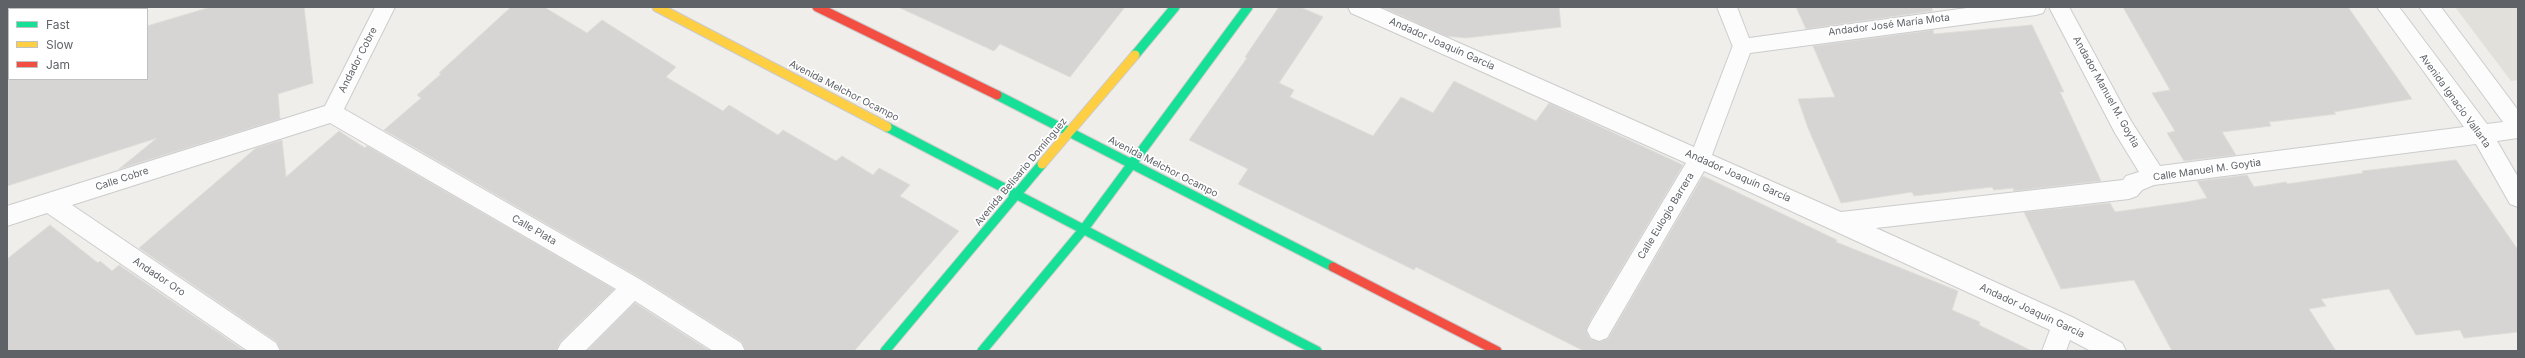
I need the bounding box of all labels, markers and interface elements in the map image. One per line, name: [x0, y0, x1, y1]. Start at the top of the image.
legend: [8, 8, 148, 80]
street label: Andador José María Mota: [1828, 12, 1950, 38]
street label: Andador Joaquín García: [1387, 15, 1497, 73]
text: Fast: [46, 17, 70, 32]
street label: Andador Cobre: [336, 25, 380, 95]
street label: Andador Manuel M. Goytia: [2070, 34, 2142, 150]
text: Slow: [46, 37, 73, 52]
street label: Avenida Ignacio Vallarta: [2417, 52, 2493, 150]
text: Jam: [46, 57, 70, 72]
street label: Avenida Melchor Ocampo: [787, 58, 901, 124]
street label: Avenida Belisario Domínguez: [972, 116, 1070, 228]
street label: Avenida Melchor Ocampo: [1106, 134, 1220, 200]
street label: Andador Joaquín García: [1683, 147, 1793, 205]
street label: Calle Manuel M. Goytia: [2152, 156, 2262, 184]
street label: Calle Cobre: [94, 165, 150, 193]
street label: Calle Eulogio Barrera: [1635, 170, 1697, 262]
street label: Calle Plata: [509, 212, 559, 248]
street label: Andador Oro: [131, 255, 187, 299]
street label: Andador Joaquín García: [1978, 281, 2086, 341]

